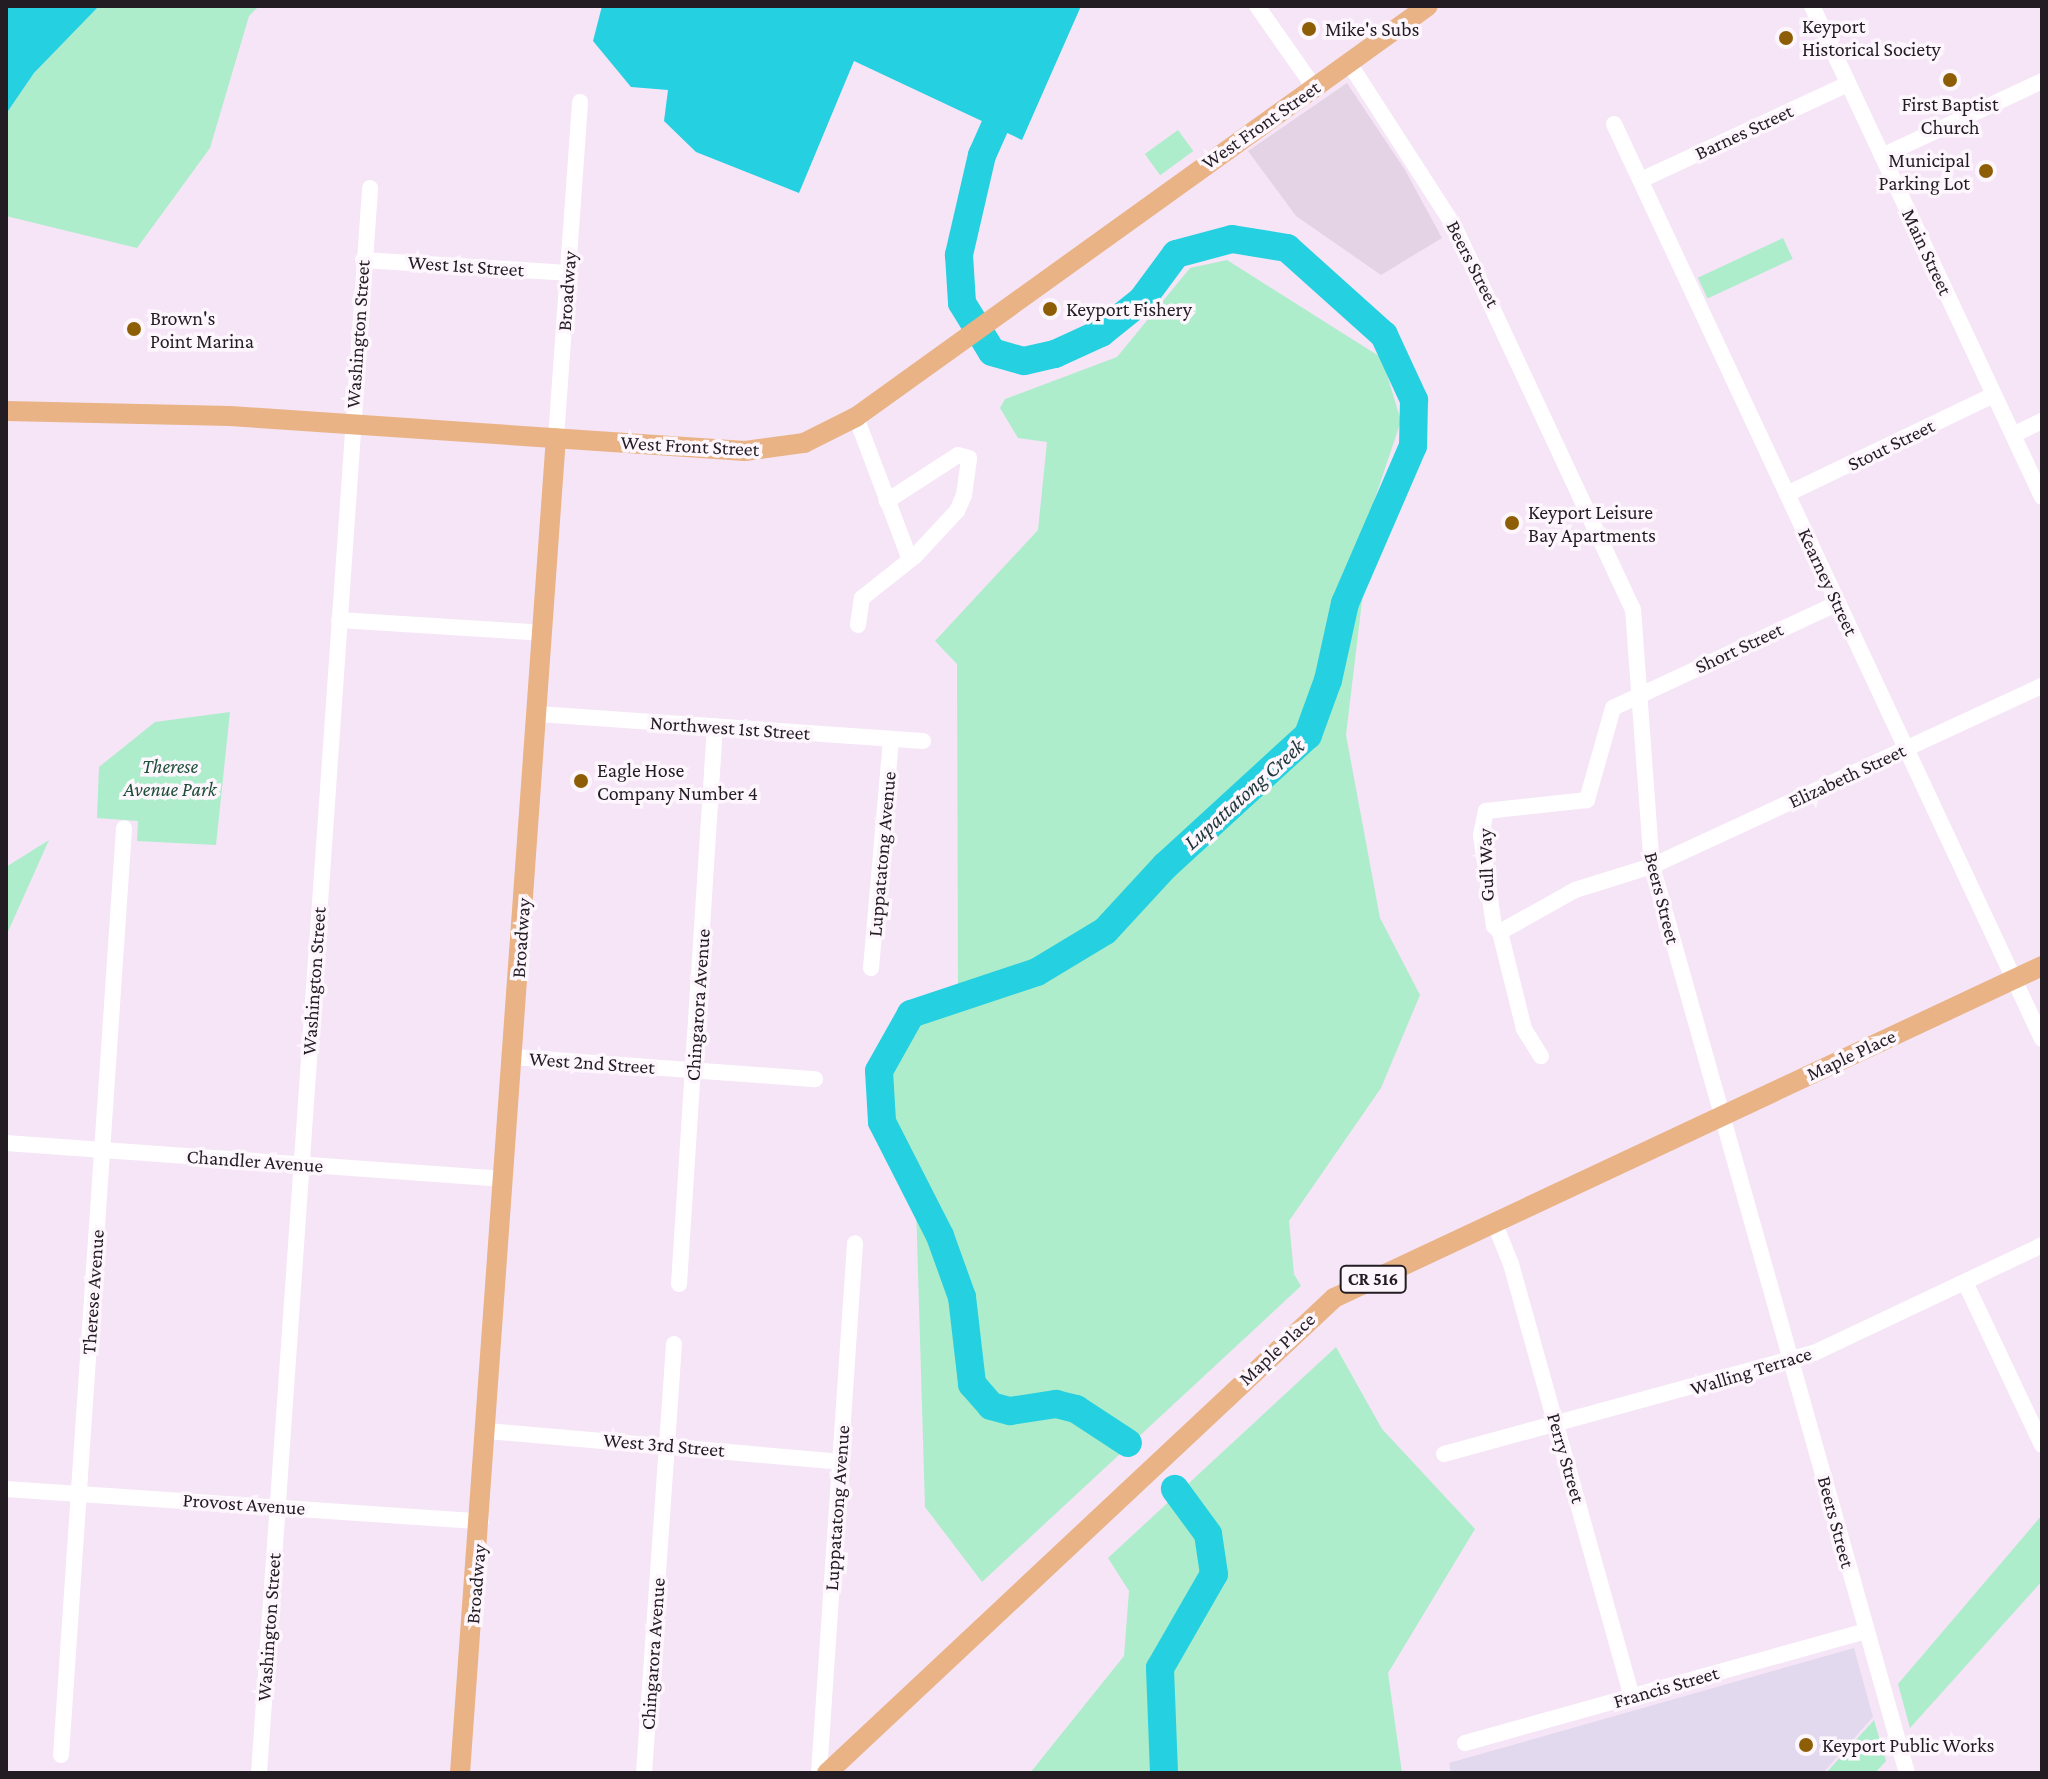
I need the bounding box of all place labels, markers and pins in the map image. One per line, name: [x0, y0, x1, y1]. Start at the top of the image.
place label: Keyport Historical Society: [1802, 14, 1941, 61]
place label: Mike's Subs: [1325, 17, 1419, 41]
marker: Mike's Subs: [1300, 20, 1318, 38]
marker: Keyport Historical Society: [1777, 29, 1795, 47]
marker: First Baptist Church: [1941, 71, 1959, 89]
place label: First Baptist Church: [1901, 92, 1999, 139]
place label: Municipal Parking Lot: [1879, 148, 1970, 195]
marker: Municipal Parking Lot: [1977, 162, 1995, 180]
place label: Keyport Fishery: [1066, 297, 1192, 321]
marker: Keyport Fishery: [1041, 300, 1059, 318]
place label: Brown's Point Marina: [150, 306, 254, 353]
marker: Brown's Point Marina: [125, 320, 143, 338]
place label: Keyport Leisure Bay Apartments: [1528, 500, 1656, 547]
marker: Keyport Leisure Bay Apartments: [1503, 514, 1521, 532]
place label: Eagle Hose Company Number 4: [597, 758, 758, 805]
marker: Eagle Hose Company Number 4: [572, 772, 590, 790]
place label: Keyport Public Works: [1822, 1733, 1994, 1757]
marker: Keyport Public Works: [1797, 1736, 1815, 1754]

